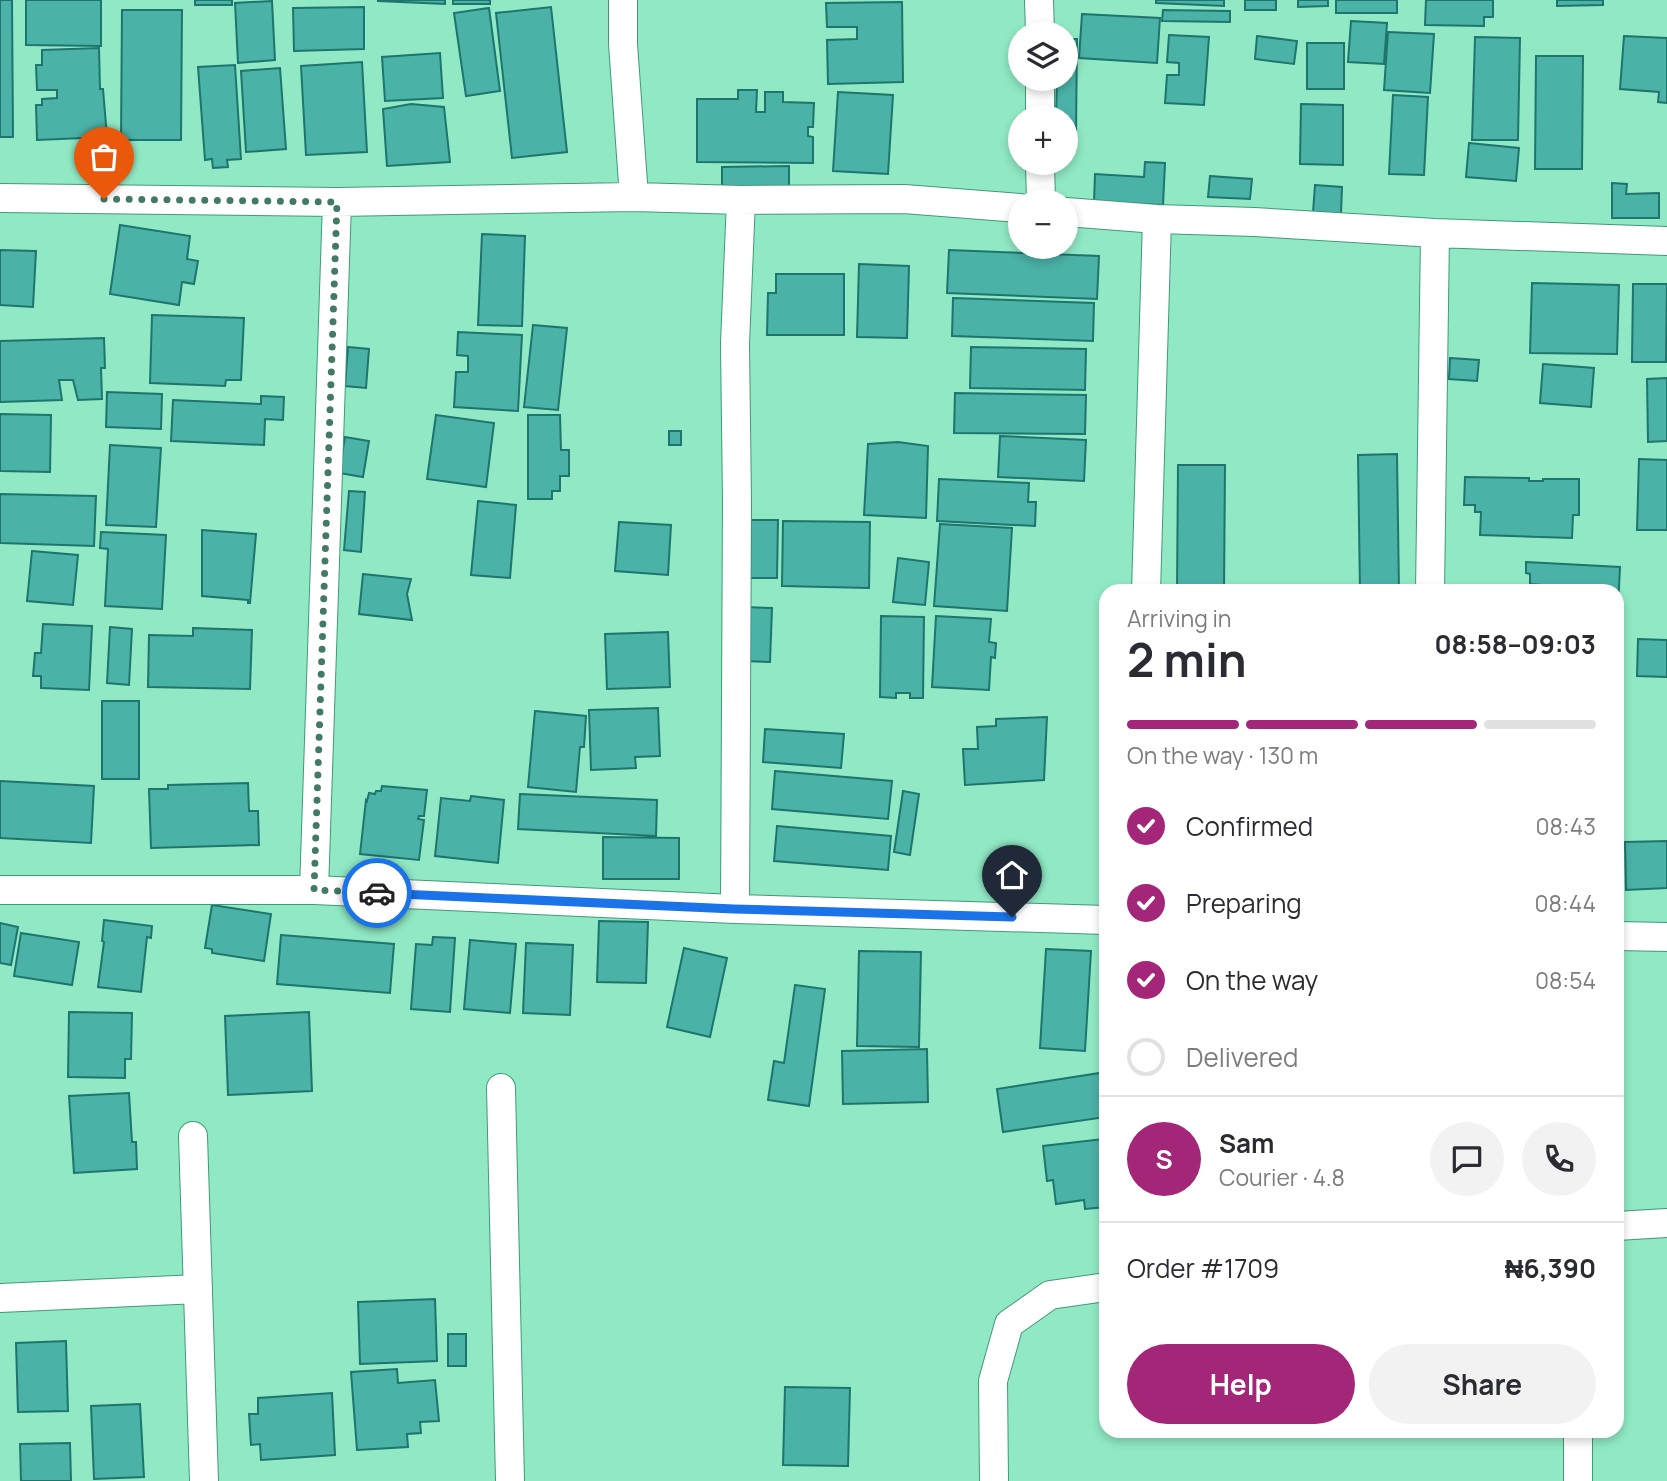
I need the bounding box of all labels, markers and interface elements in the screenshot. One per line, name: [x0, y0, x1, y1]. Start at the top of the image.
map controls: [1008, 21, 1078, 259]
button: layers: [1008, 21, 1078, 91]
button: +: [1008, 105, 1078, 175]
pin: [74, 127, 134, 199]
icon: bag: [85, 138, 123, 176]
button: −: [1008, 189, 1078, 259]
text: Arriving in: [1127, 602, 1232, 634]
text: 08:58–09:03: [1434, 626, 1596, 662]
text: 2 min: [1127, 628, 1247, 691]
text: On the way · 130 m: [1127, 739, 1318, 771]
icon: check: [1127, 807, 1165, 845]
text: Confirmed: [1186, 808, 1313, 844]
text: 08:43: [1535, 810, 1596, 842]
pin: [982, 845, 1042, 917]
icon: home: [993, 856, 1031, 894]
courier: [342, 858, 412, 928]
icon: car: [358, 874, 396, 912]
icon: check: [1127, 884, 1165, 922]
text: Preparing: [1186, 885, 1302, 921]
text: 08:44: [1534, 887, 1596, 919]
icon: check: [1127, 961, 1165, 999]
text: On the way: [1186, 962, 1318, 998]
text: 08:54: [1535, 964, 1596, 996]
text: Delivered: [1186, 1039, 1298, 1075]
button: chat: [1430, 1122, 1504, 1196]
button: phone: [1522, 1122, 1596, 1196]
text: Sam: [1219, 1125, 1274, 1161]
text: S: [1155, 1141, 1173, 1177]
text: Courier · 4.8: [1219, 1161, 1345, 1193]
text: Order #1709: [1127, 1250, 1279, 1286]
text: ₦6,390: [1505, 1250, 1596, 1286]
button: Help: [1127, 1344, 1355, 1424]
button: Share: [1369, 1344, 1596, 1424]

